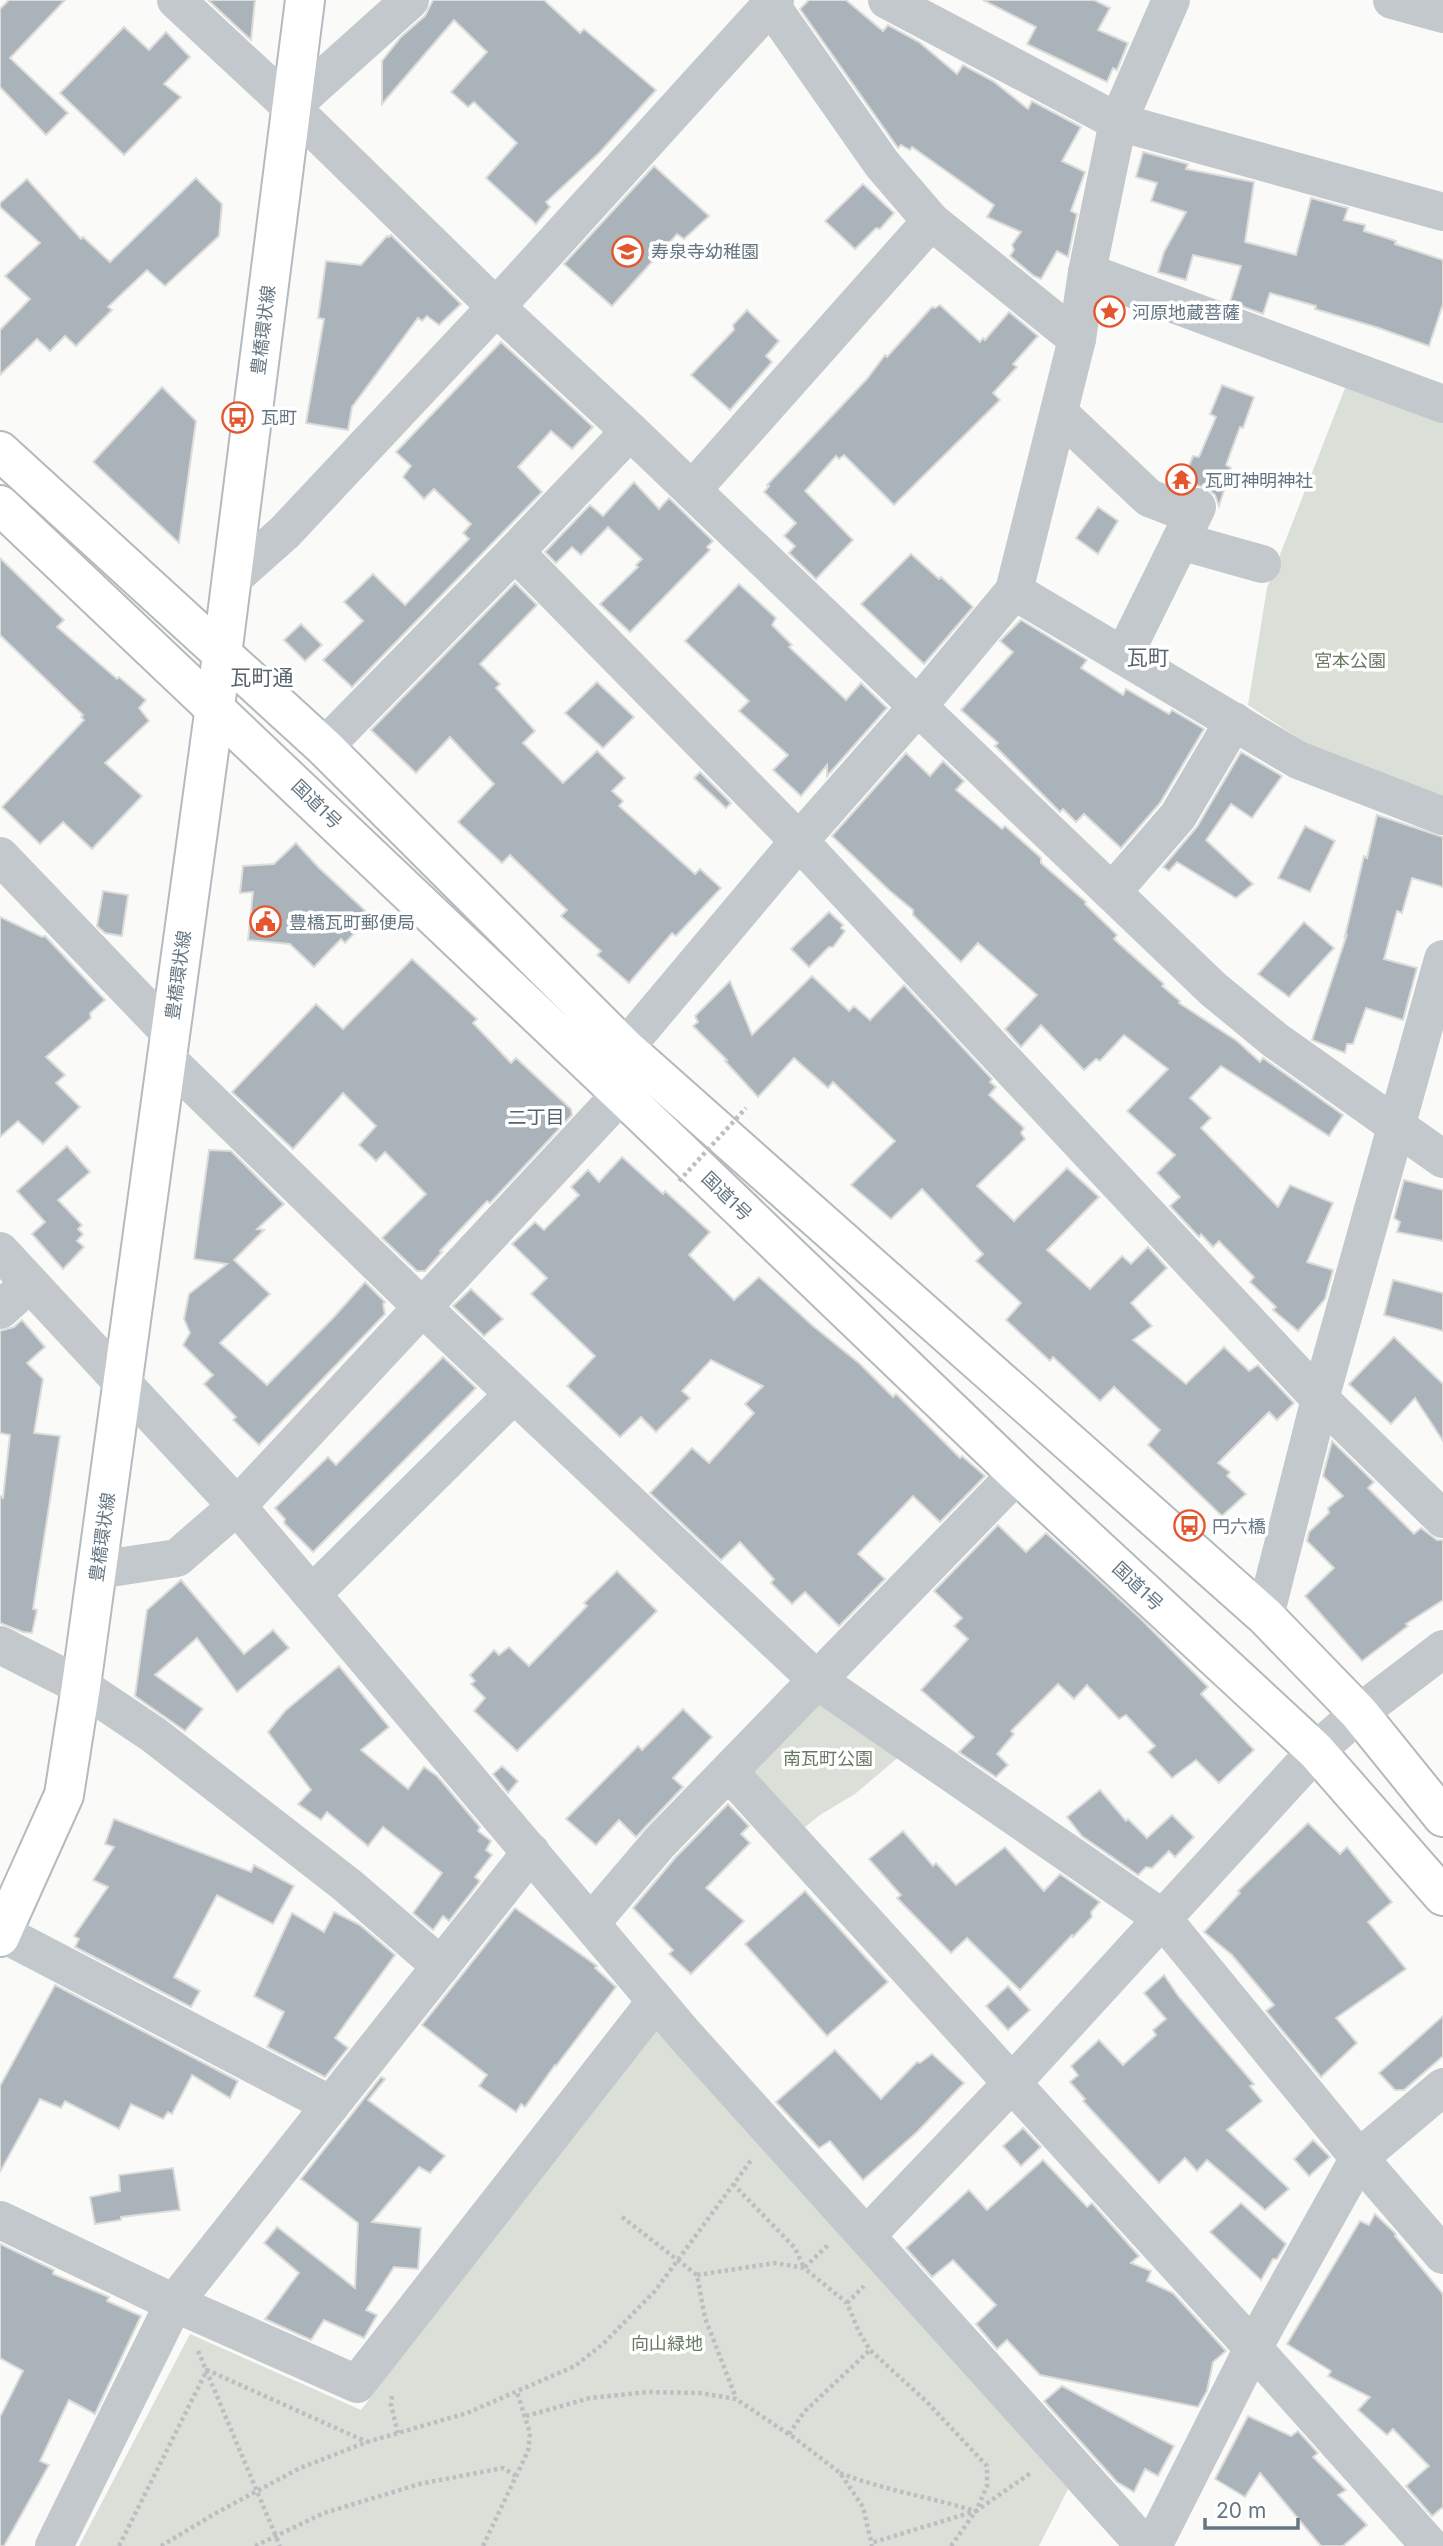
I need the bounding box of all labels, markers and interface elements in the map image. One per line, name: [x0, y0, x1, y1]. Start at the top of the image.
school or university icon: 寿泉寺幼稚園: [611, 234, 645, 268]
place label: 寿泉寺幼稚園: [651, 241, 759, 262]
street label: 豊橋環状線: [247, 284, 279, 376]
place icon: 河原地蔵菩薩: [1092, 295, 1126, 329]
place label: 河原地蔵菩薩: [1132, 302, 1240, 323]
bus stop icon: 瓦町: [221, 400, 255, 434]
place label: 瓦町: [261, 407, 297, 428]
temple icon: 瓦町神明神社: [1165, 463, 1199, 497]
place label: 瓦町神明神社: [1205, 470, 1313, 491]
district label: 瓦町: [1127, 645, 1169, 670]
park label: 宮本公園: [1314, 650, 1386, 671]
district label: 瓦町通: [231, 665, 294, 690]
street label: 国道1号: [288, 775, 346, 833]
public building icon: 豊橋瓦町郵便局: [249, 905, 283, 939]
place label: 豊橋瓦町郵便局: [289, 912, 415, 933]
street label: 豊橋環状線: [161, 929, 195, 1021]
district label: 二丁目: [507, 1106, 565, 1129]
street label: 国道1号: [698, 1167, 756, 1225]
street label: 豊橋環状線: [85, 1491, 119, 1583]
bus stop icon: 円六橋: [1172, 1509, 1206, 1543]
place label: 円六橋: [1212, 1516, 1266, 1537]
street label: 国道1号: [1108, 1557, 1168, 1615]
park label: 南瓦町公園: [783, 1748, 873, 1769]
park label: 向山緑地: [631, 2333, 703, 2354]
scale bar: [1205, 2486, 1298, 2530]
text: 20 m: [1216, 2498, 1266, 2523]

